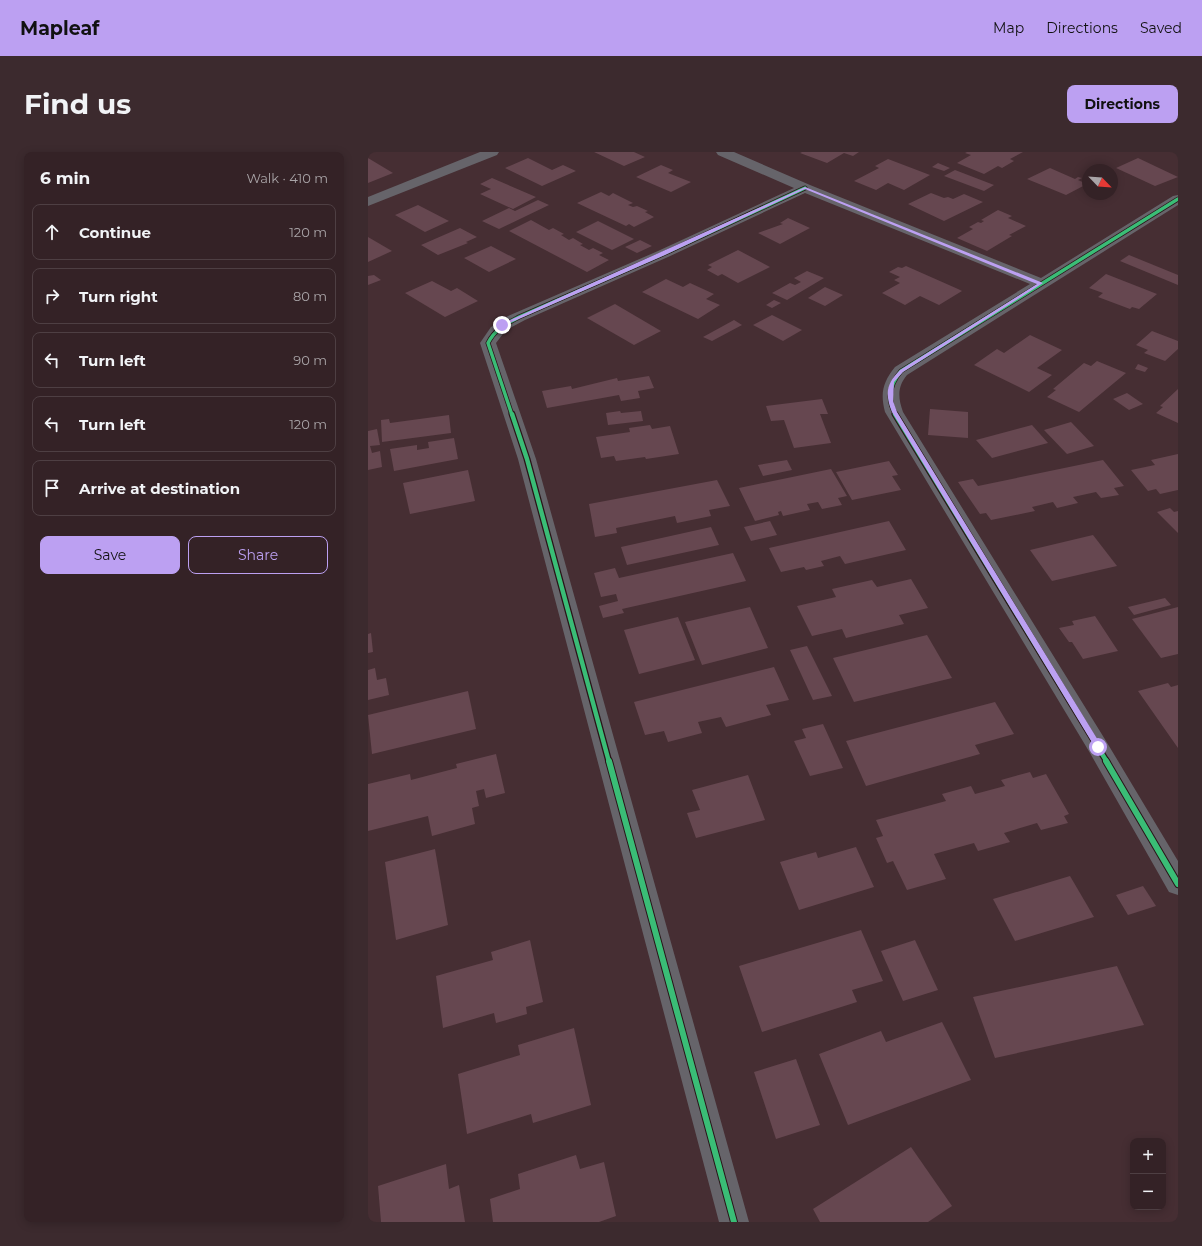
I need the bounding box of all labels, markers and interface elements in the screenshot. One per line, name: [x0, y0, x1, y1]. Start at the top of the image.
text: Mapleaf: [20, 17, 99, 40]
text: Map: [993, 19, 1024, 37]
text: Directions: [1046, 19, 1118, 37]
text: Saved: [1140, 19, 1182, 37]
button: Directions: [1067, 85, 1178, 123]
text: Find us: [24, 87, 131, 121]
north arrow: [1082, 164, 1118, 200]
text: 6 min: [40, 168, 90, 188]
text: Walk · 410 m: [246, 170, 328, 186]
icon: ahead: [41, 221, 63, 243]
text: Continue: [79, 223, 151, 242]
text: 120 m: [289, 224, 327, 240]
icon: right: [41, 285, 63, 307]
text: Turn right: [79, 287, 158, 306]
text: 80 m: [293, 288, 327, 304]
route end: [493, 316, 511, 334]
icon: left: [41, 349, 63, 371]
text: Turn left: [79, 351, 146, 370]
text: 90 m: [293, 352, 327, 368]
icon: left: [41, 413, 63, 435]
text: Turn left: [79, 415, 146, 434]
text: 120 m: [289, 416, 327, 432]
icon: arrive: [41, 477, 63, 499]
text: Arrive at destination: [79, 479, 240, 498]
button: Save: [40, 536, 180, 574]
button: Share: [188, 536, 328, 574]
route start: [1089, 738, 1107, 756]
map controls: [1130, 1138, 1166, 1210]
button: +: [1130, 1138, 1166, 1174]
button: −: [1130, 1174, 1166, 1210]

